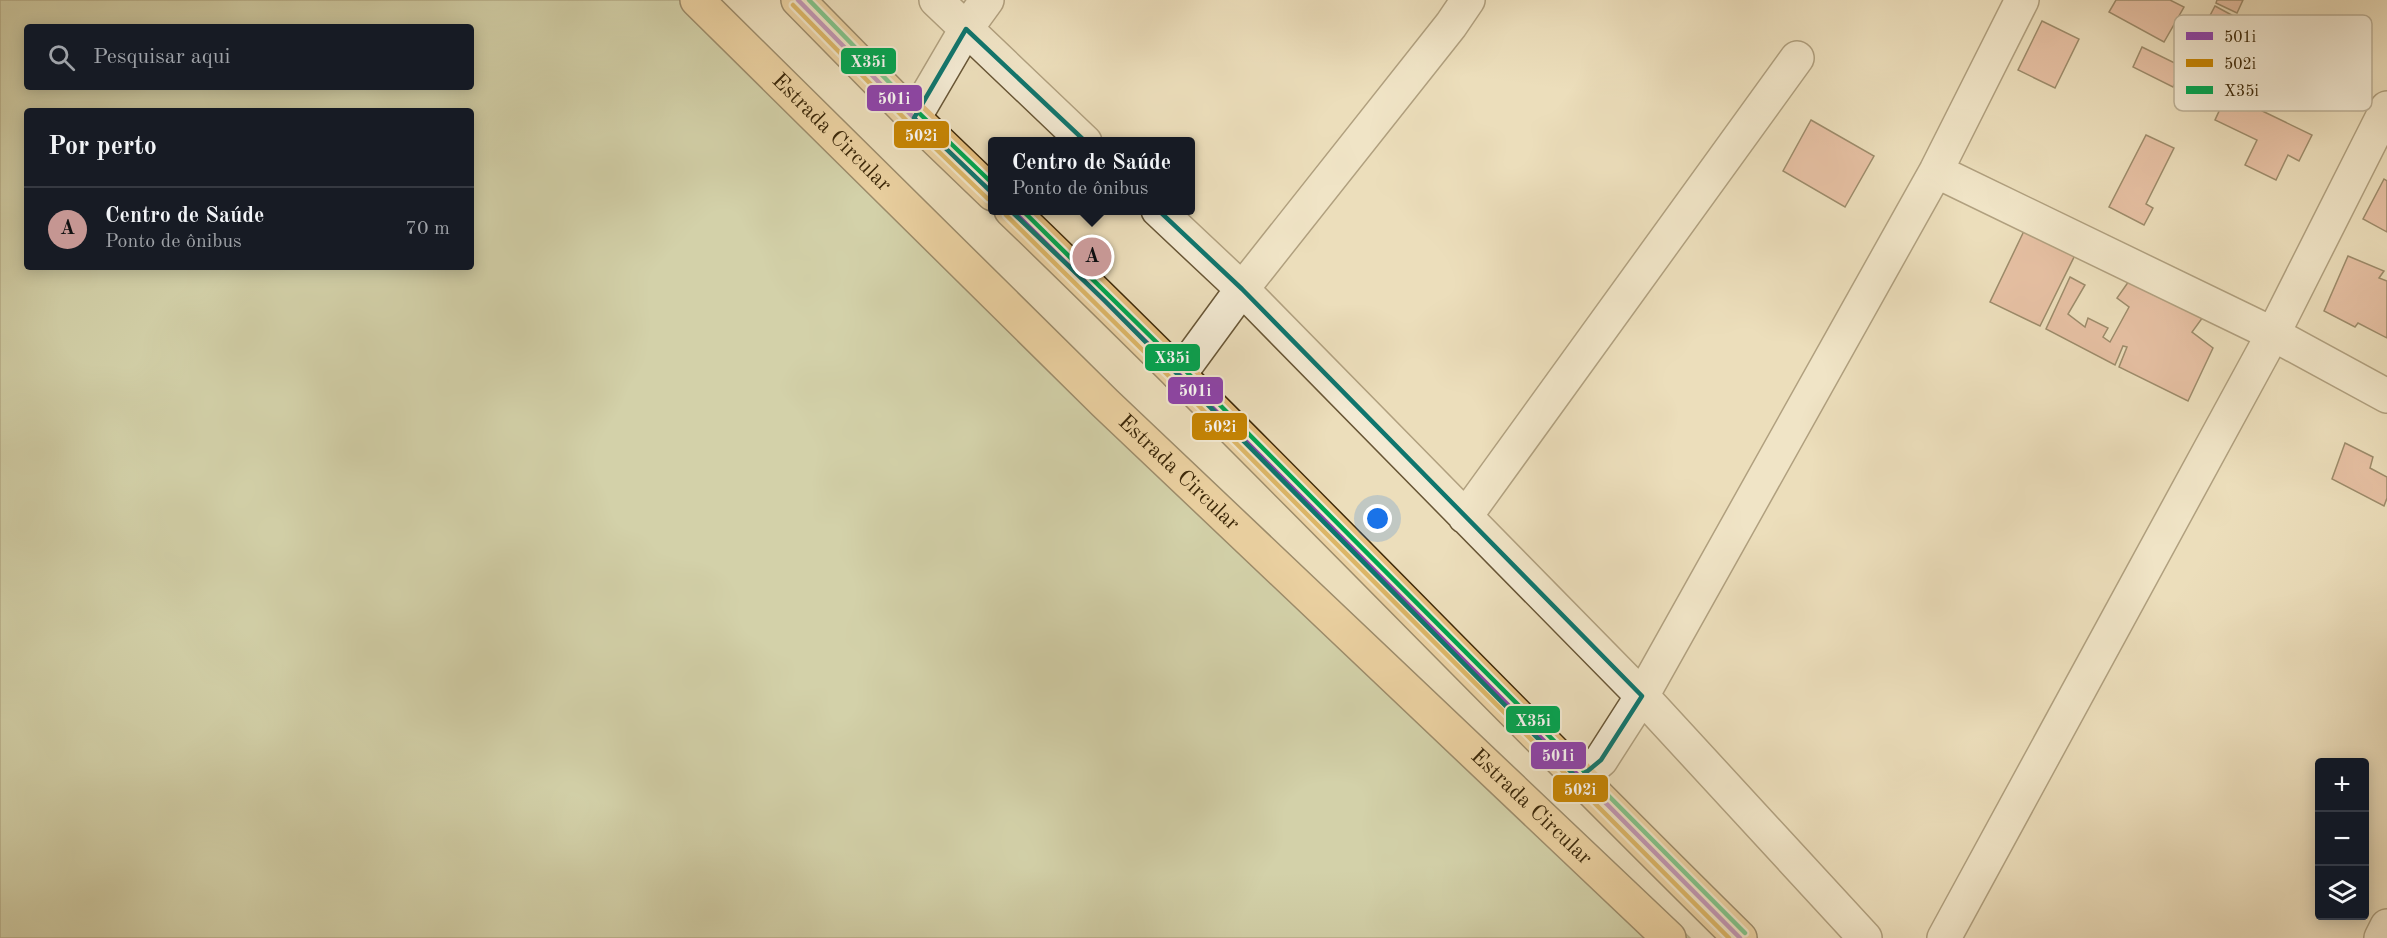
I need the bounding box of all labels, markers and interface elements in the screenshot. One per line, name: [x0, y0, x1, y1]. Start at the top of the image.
legend: [2174, 15, 2372, 111]
search box: [24, 24, 474, 90]
text: 501i: [2224, 30, 2256, 46]
icon: search: [45, 41, 78, 74]
text: Pesquisar aqui: [93, 46, 230, 68]
line badge: X35i: [840, 47, 897, 75]
text: X35i: [850, 55, 886, 71]
text: 502i: [2224, 57, 2256, 73]
street label: Estrada Circular: [768, 70, 895, 196]
line badge: 501i: [866, 84, 923, 112]
text: X35i: [2224, 84, 2259, 100]
text: 501i: [878, 92, 911, 108]
line badge: 502i: [893, 120, 950, 149]
text: 502i: [905, 129, 938, 145]
text: Por perto: [48, 134, 157, 160]
popup: [988, 137, 1195, 215]
text: Centro de Saúde: [1012, 152, 1171, 174]
text: Ponto de ônibus: [1012, 179, 1149, 199]
text: Centro de Saúde: [105, 205, 264, 227]
text: A: [60, 219, 75, 239]
text: 70 m: [405, 219, 450, 239]
text: Ponto de ônibus: [105, 232, 242, 252]
pin: A: [1072, 234, 1112, 280]
line badge: X35i: [1144, 343, 1201, 372]
text: X35i: [1154, 351, 1190, 367]
line badge: 501i: [1167, 376, 1224, 405]
text: 501i: [1179, 384, 1212, 400]
street label: Estrada Circular: [1114, 411, 1243, 535]
line badge: 502i: [1191, 412, 1248, 441]
text: 502i: [1204, 420, 1237, 436]
your location: [1363, 504, 1392, 533]
line badge: X35i: [1505, 705, 1561, 734]
text: X35i: [1515, 714, 1551, 730]
line badge: 501i: [1530, 741, 1587, 770]
street label: Estrada Circular: [1466, 745, 1596, 870]
text: 501i: [1542, 749, 1575, 765]
map controls: [2315, 758, 2369, 920]
button: +: [2315, 758, 2369, 812]
line badge: 502i: [1552, 774, 1609, 803]
text: 502i: [1564, 783, 1597, 799]
button: −: [2315, 812, 2369, 866]
button: layers: [2315, 866, 2369, 920]

